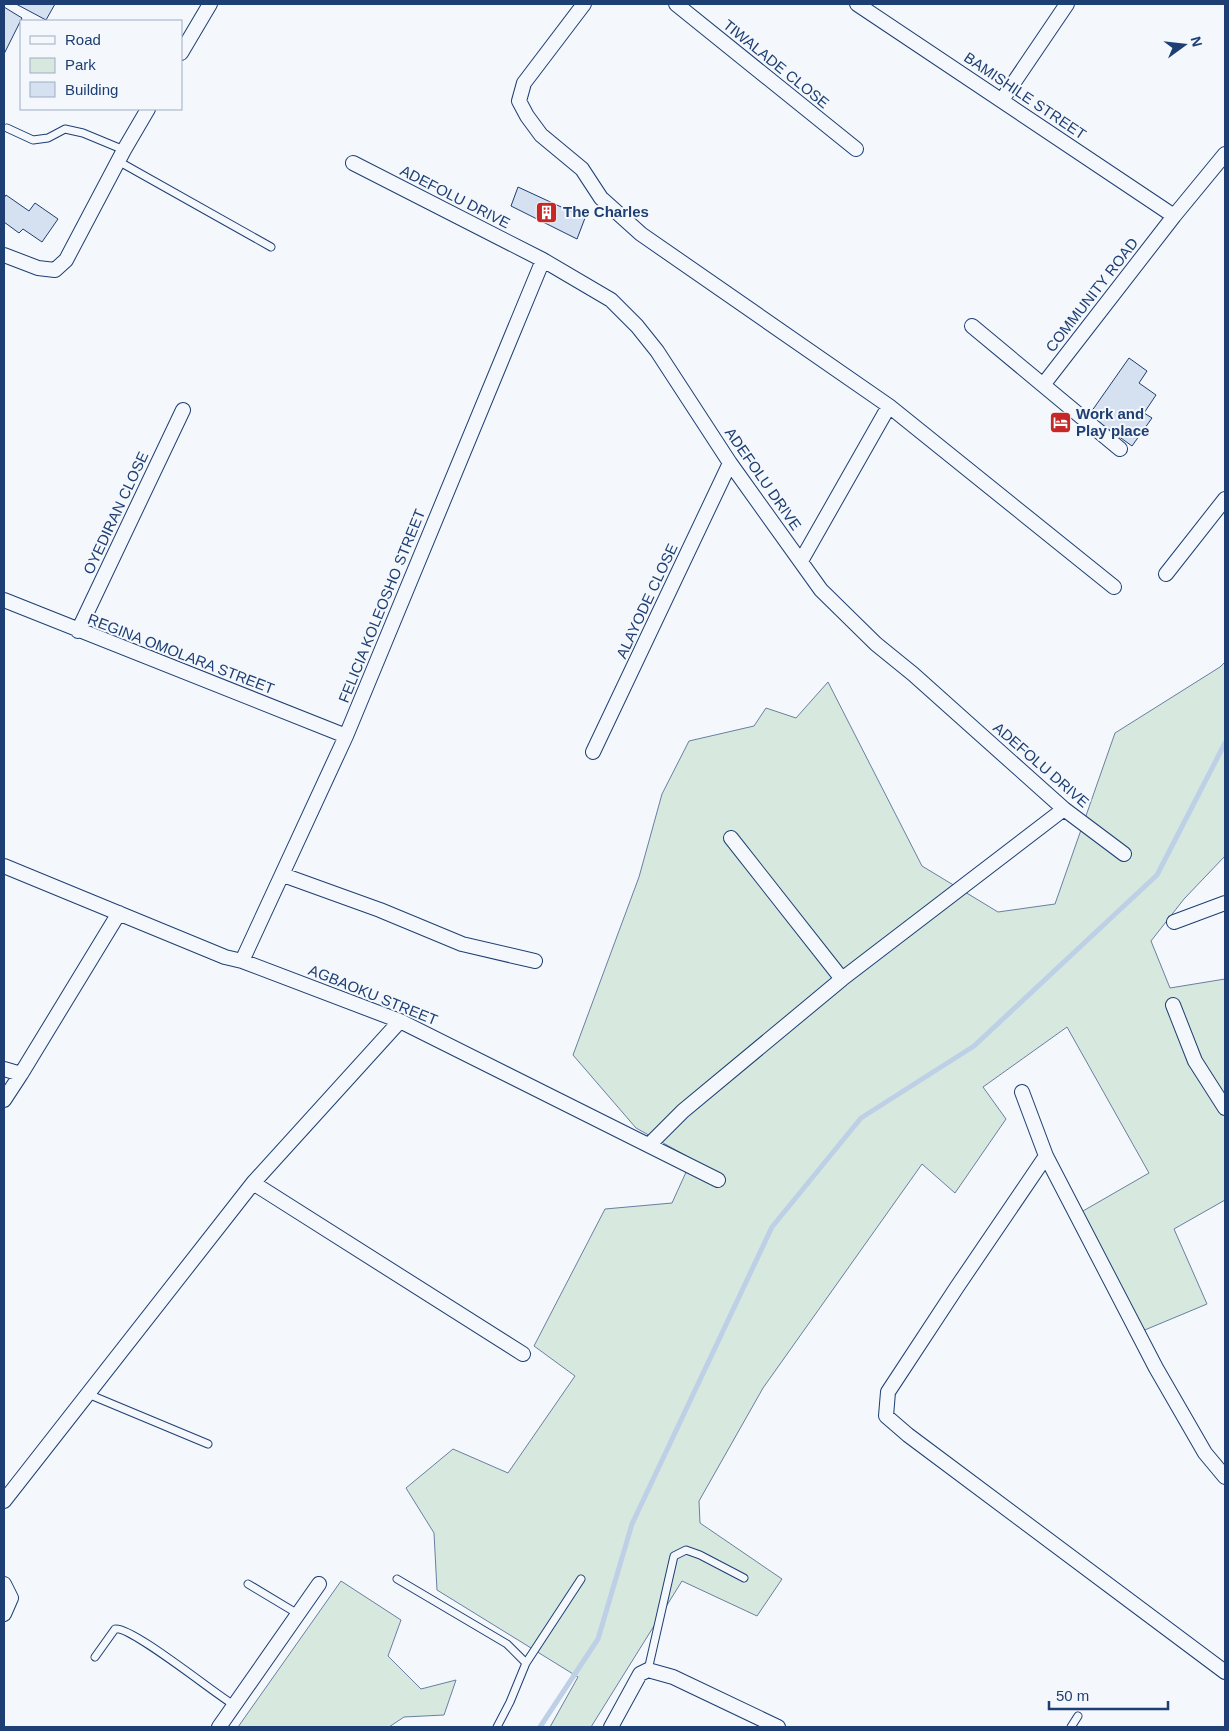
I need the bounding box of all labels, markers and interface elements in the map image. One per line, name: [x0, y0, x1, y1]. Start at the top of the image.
street label: TIWALADE CLOSE: [720, 16, 833, 111]
legend: [20, 20, 182, 110]
north arrow: [1159, 20, 1209, 70]
text: Road: [65, 31, 101, 48]
text: N: [1188, 35, 1206, 49]
street label: BAMISHILE STREET: [961, 48, 1089, 143]
text: Park: [65, 56, 96, 73]
text: Building: [65, 81, 118, 98]
street label: ADEFOLU DRIVE: [398, 162, 513, 232]
building icon: The Charles: [535, 200, 559, 224]
place label: The Charles: [563, 203, 649, 220]
street label: COMMUNITY ROAD: [1042, 234, 1141, 355]
place label: Work and Play place: [1076, 405, 1149, 439]
hotel icon: Work and Play place: [1048, 411, 1072, 435]
street label: ADEFOLU DRIVE: [722, 424, 805, 533]
street label: OYEDIRAN CLOSE: [80, 449, 151, 577]
street label: FELICIA KOLEOSHO STREET: [335, 506, 428, 705]
street label: ALAYODE CLOSE: [612, 541, 681, 661]
street label: REGINA OMOLARA STREET: [86, 610, 277, 697]
street label: ADEFOLU DRIVE: [990, 719, 1093, 811]
street label: AGBAOKU STREET: [306, 961, 440, 1028]
scale bar: [1049, 1678, 1168, 1710]
text: 50 m: [1056, 1687, 1089, 1704]

